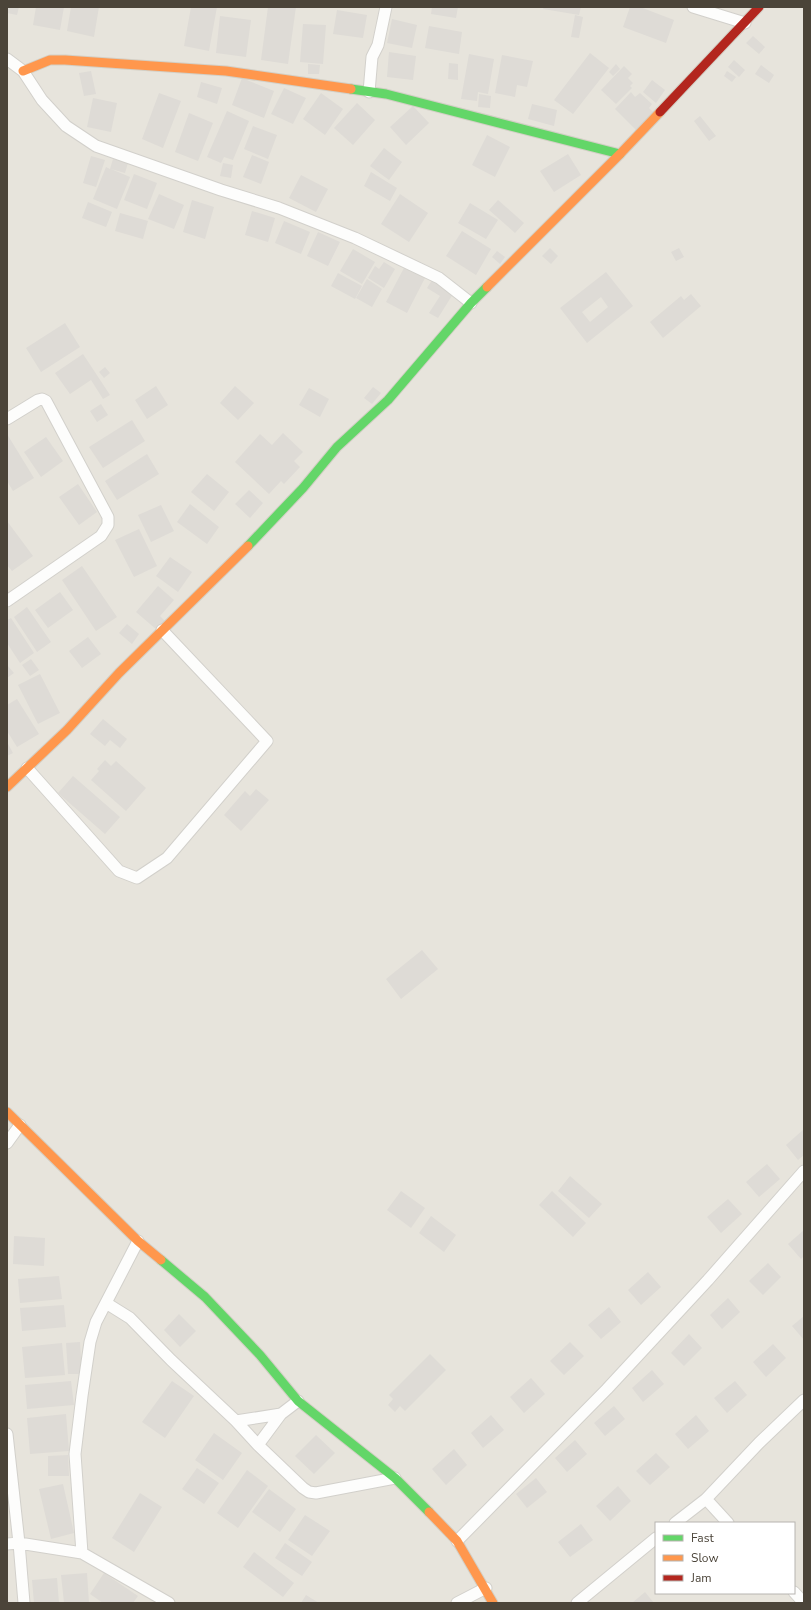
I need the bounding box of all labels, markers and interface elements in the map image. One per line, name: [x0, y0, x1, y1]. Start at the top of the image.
legend: [655, 1522, 795, 1594]
text: Fast: [691, 1530, 714, 1546]
text: Slow: [691, 1550, 719, 1566]
text: Jam: [690, 1570, 712, 1586]

